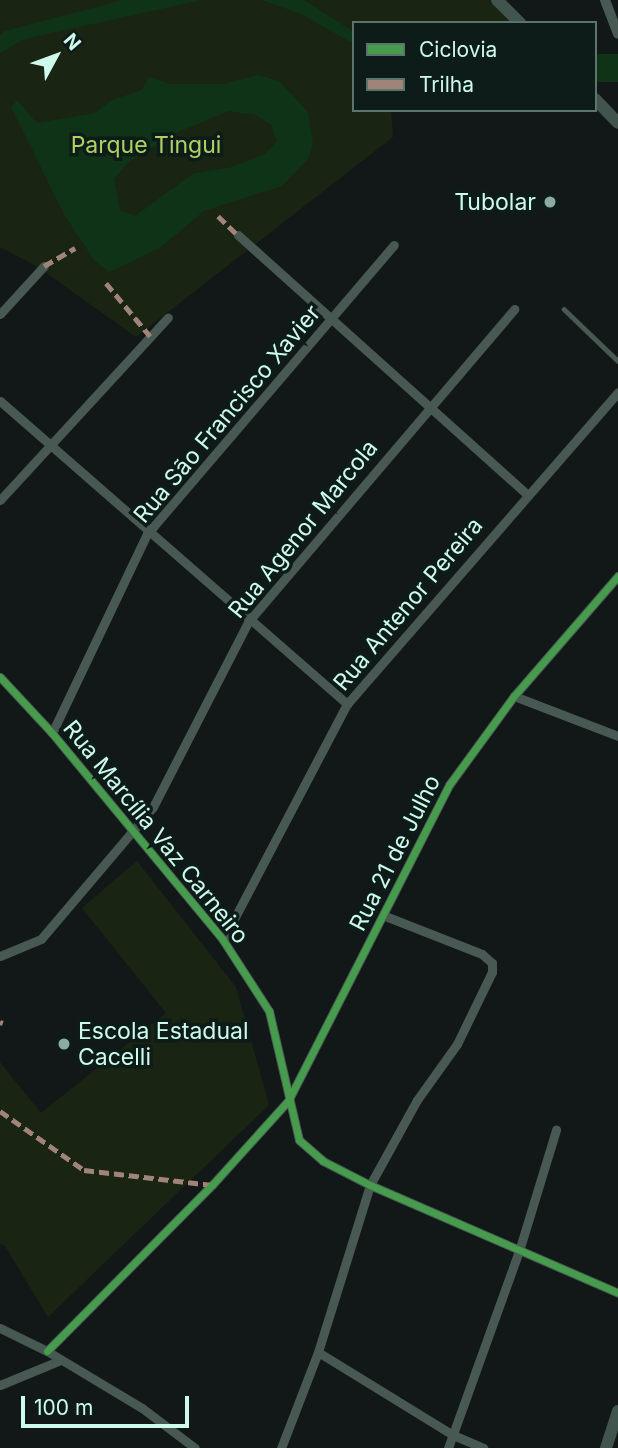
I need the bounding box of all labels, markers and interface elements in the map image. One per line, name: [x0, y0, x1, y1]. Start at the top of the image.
north arrow: [21, 21, 91, 91]
legend: [352, 21, 597, 112]
text: N: [59, 29, 86, 55]
text: Ciclovia: [419, 37, 497, 62]
text: Trilha: [419, 72, 474, 97]
park label: Parque Tingui: [71, 131, 221, 159]
place label: Tubolar: [454, 188, 536, 216]
marker: Tubolar: [542, 194, 558, 210]
street label: Rua São Francisco Xavier: [128, 300, 326, 528]
street label: Rua Agenor Marcola: [223, 434, 383, 624]
street label: Rua Antenor Pereira: [328, 512, 488, 696]
street label: Rua Marcília Vaz Carneiro: [57, 715, 255, 949]
street label: Rua 21 de Julho: [344, 770, 446, 936]
place label: Escola Estadual Cacelli: [78, 1017, 249, 1071]
marker: Escola Estadual Cacelli: [56, 1036, 72, 1052]
scale bar: [24, 1382, 192, 1426]
text: 100 m: [34, 1395, 93, 1420]

